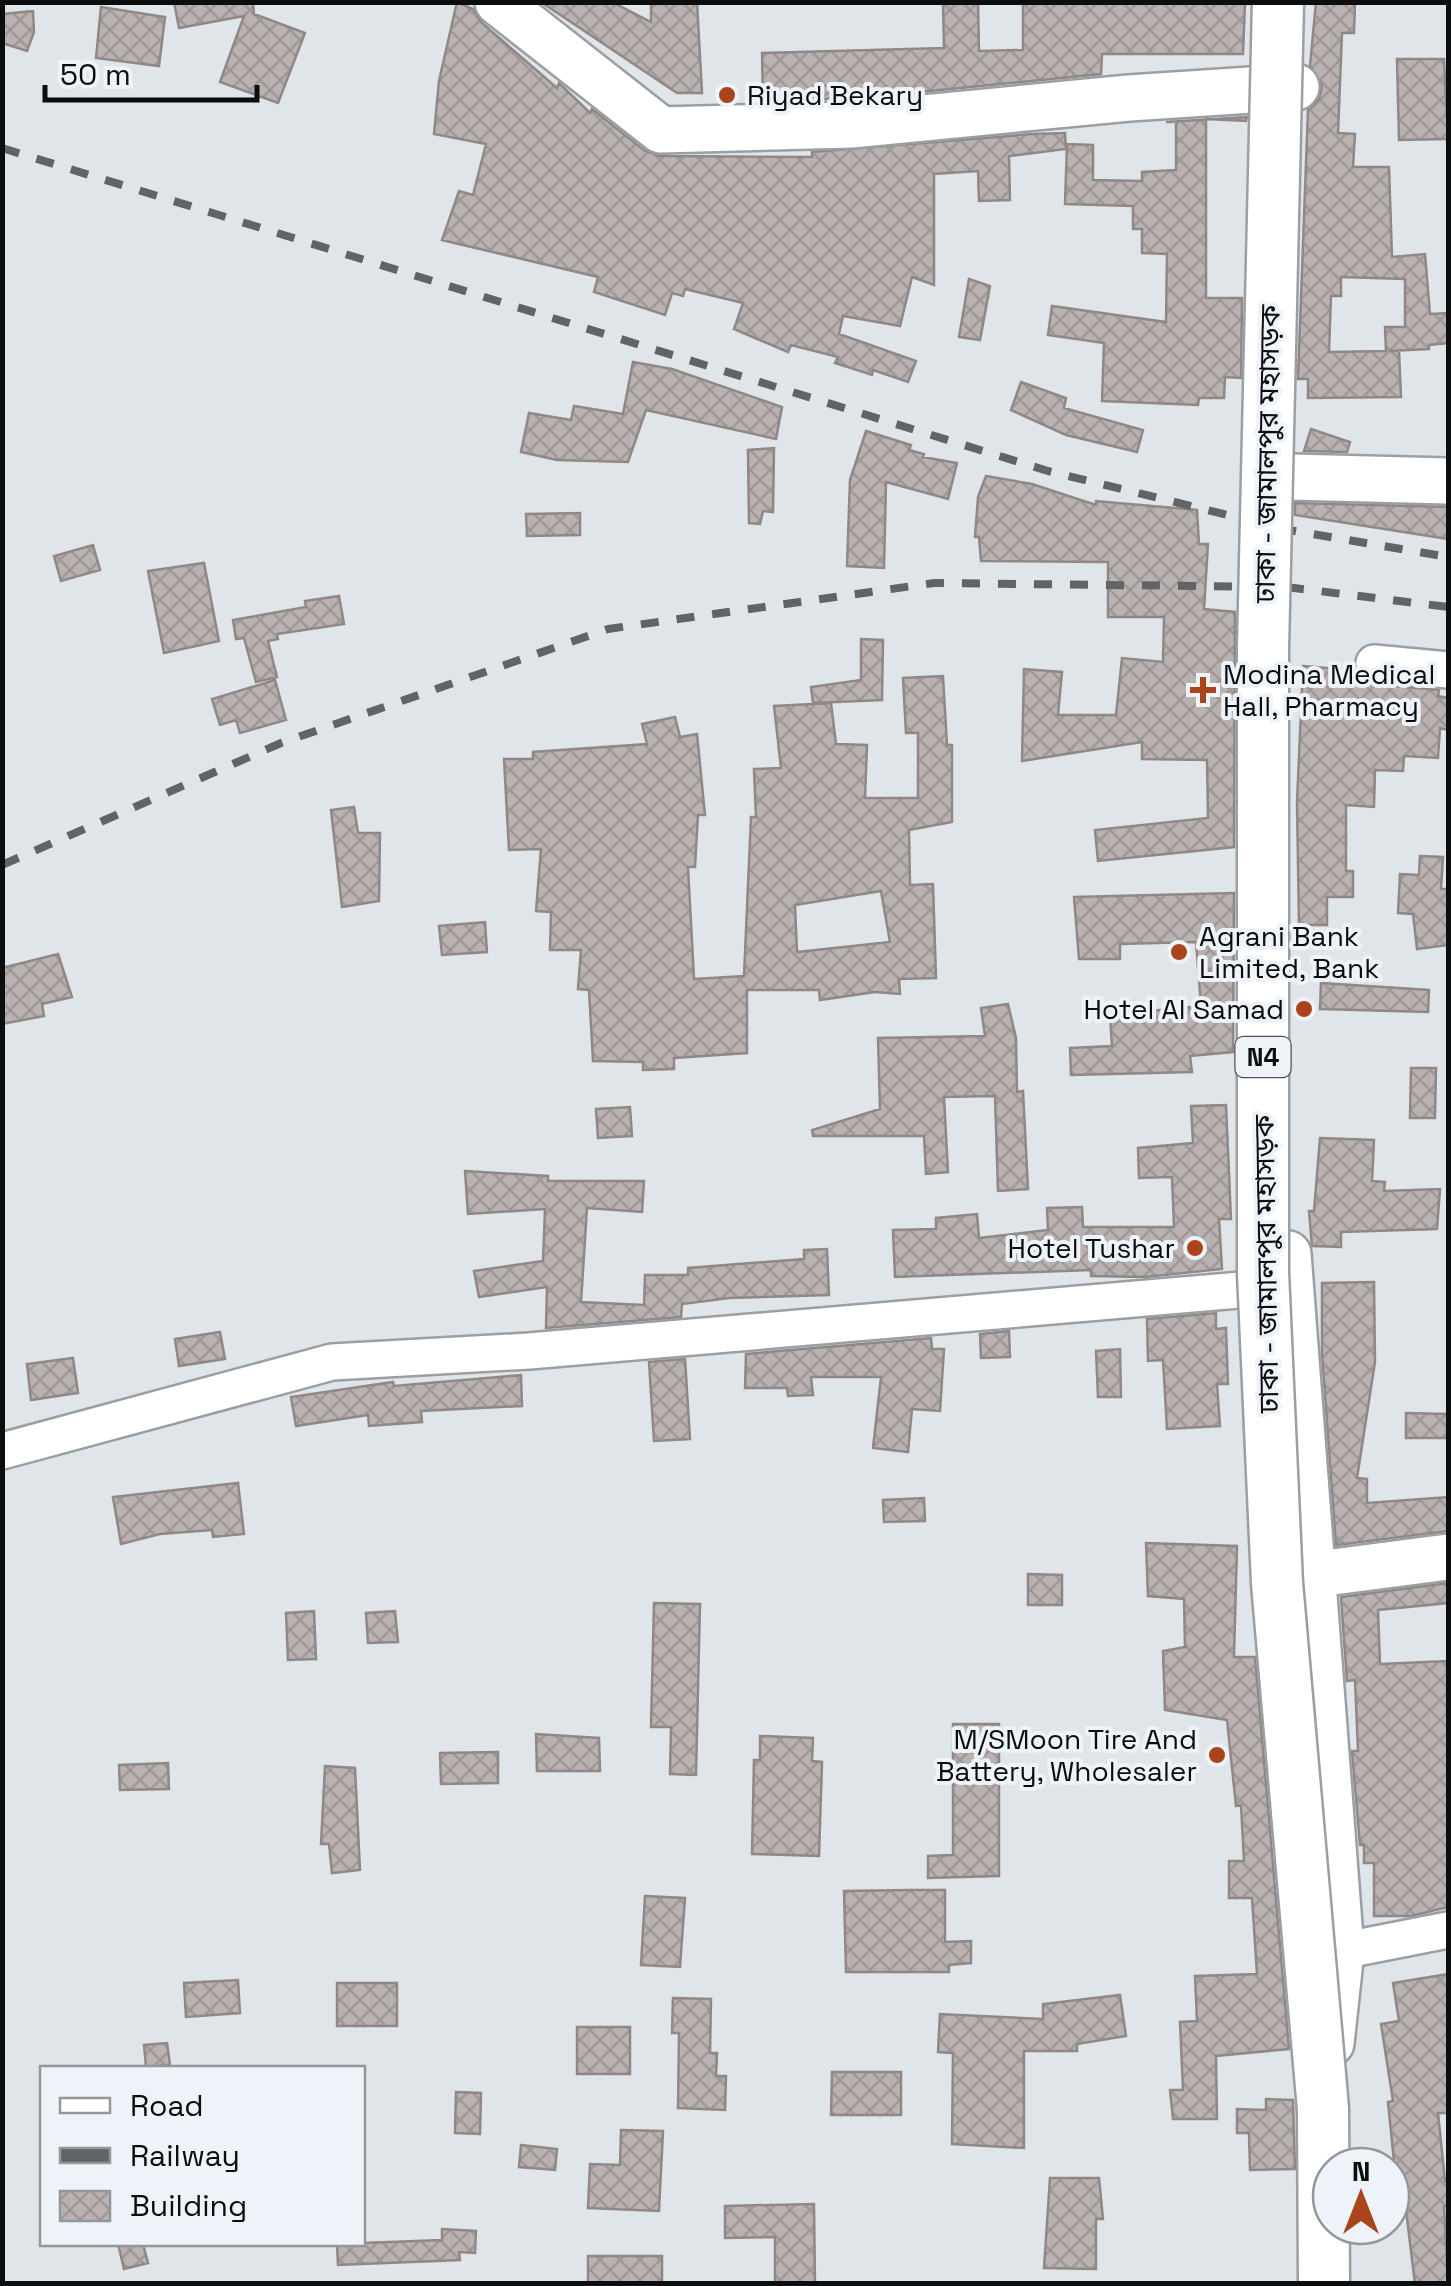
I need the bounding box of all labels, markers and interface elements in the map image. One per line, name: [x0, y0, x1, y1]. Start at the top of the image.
scale bar: [45, 40, 258, 102]
text: 50 m: [60, 55, 131, 94]
place label: Riyad Bekary: [747, 77, 923, 113]
marker: Riyad Bekary: [716, 84, 738, 106]
street label: ঢাকা - জামালপুর মহাসড়ক: [1246, 304, 1288, 604]
place label: Modina Medical Hall, Pharmacy: [1223, 656, 1435, 724]
marker: Modina Medical Hall, Pharmacy: [1192, 679, 1214, 701]
place label: Agrani Bank Limited, Bank: [1199, 918, 1379, 986]
marker: Agrani Bank Limited, Bank: [1168, 941, 1190, 963]
place label: Hotel Al Samad: [1083, 991, 1284, 1027]
marker: Hotel Al Samad: [1293, 998, 1315, 1020]
road number: N4: [1236, 1037, 1290, 1077]
street label: ঢাকা - জামালপুর মহাসড়ক: [1245, 1114, 1287, 1414]
place label: Hotel Tushar: [1008, 1230, 1175, 1266]
marker: Hotel Tushar: [1184, 1237, 1206, 1259]
place label: M/SMoon Tire And Battery, Wholesaler: [936, 1721, 1197, 1789]
marker: M/SMoon Tire And Battery, Wholesaler: [1206, 1744, 1228, 1766]
legend: [40, 2066, 365, 2246]
text: Road: [130, 2086, 204, 2125]
text: Railway: [130, 2136, 240, 2175]
north arrow: [1311, 2146, 1411, 2246]
text: N: [1352, 2153, 1370, 2189]
text: Building: [130, 2186, 247, 2225]

